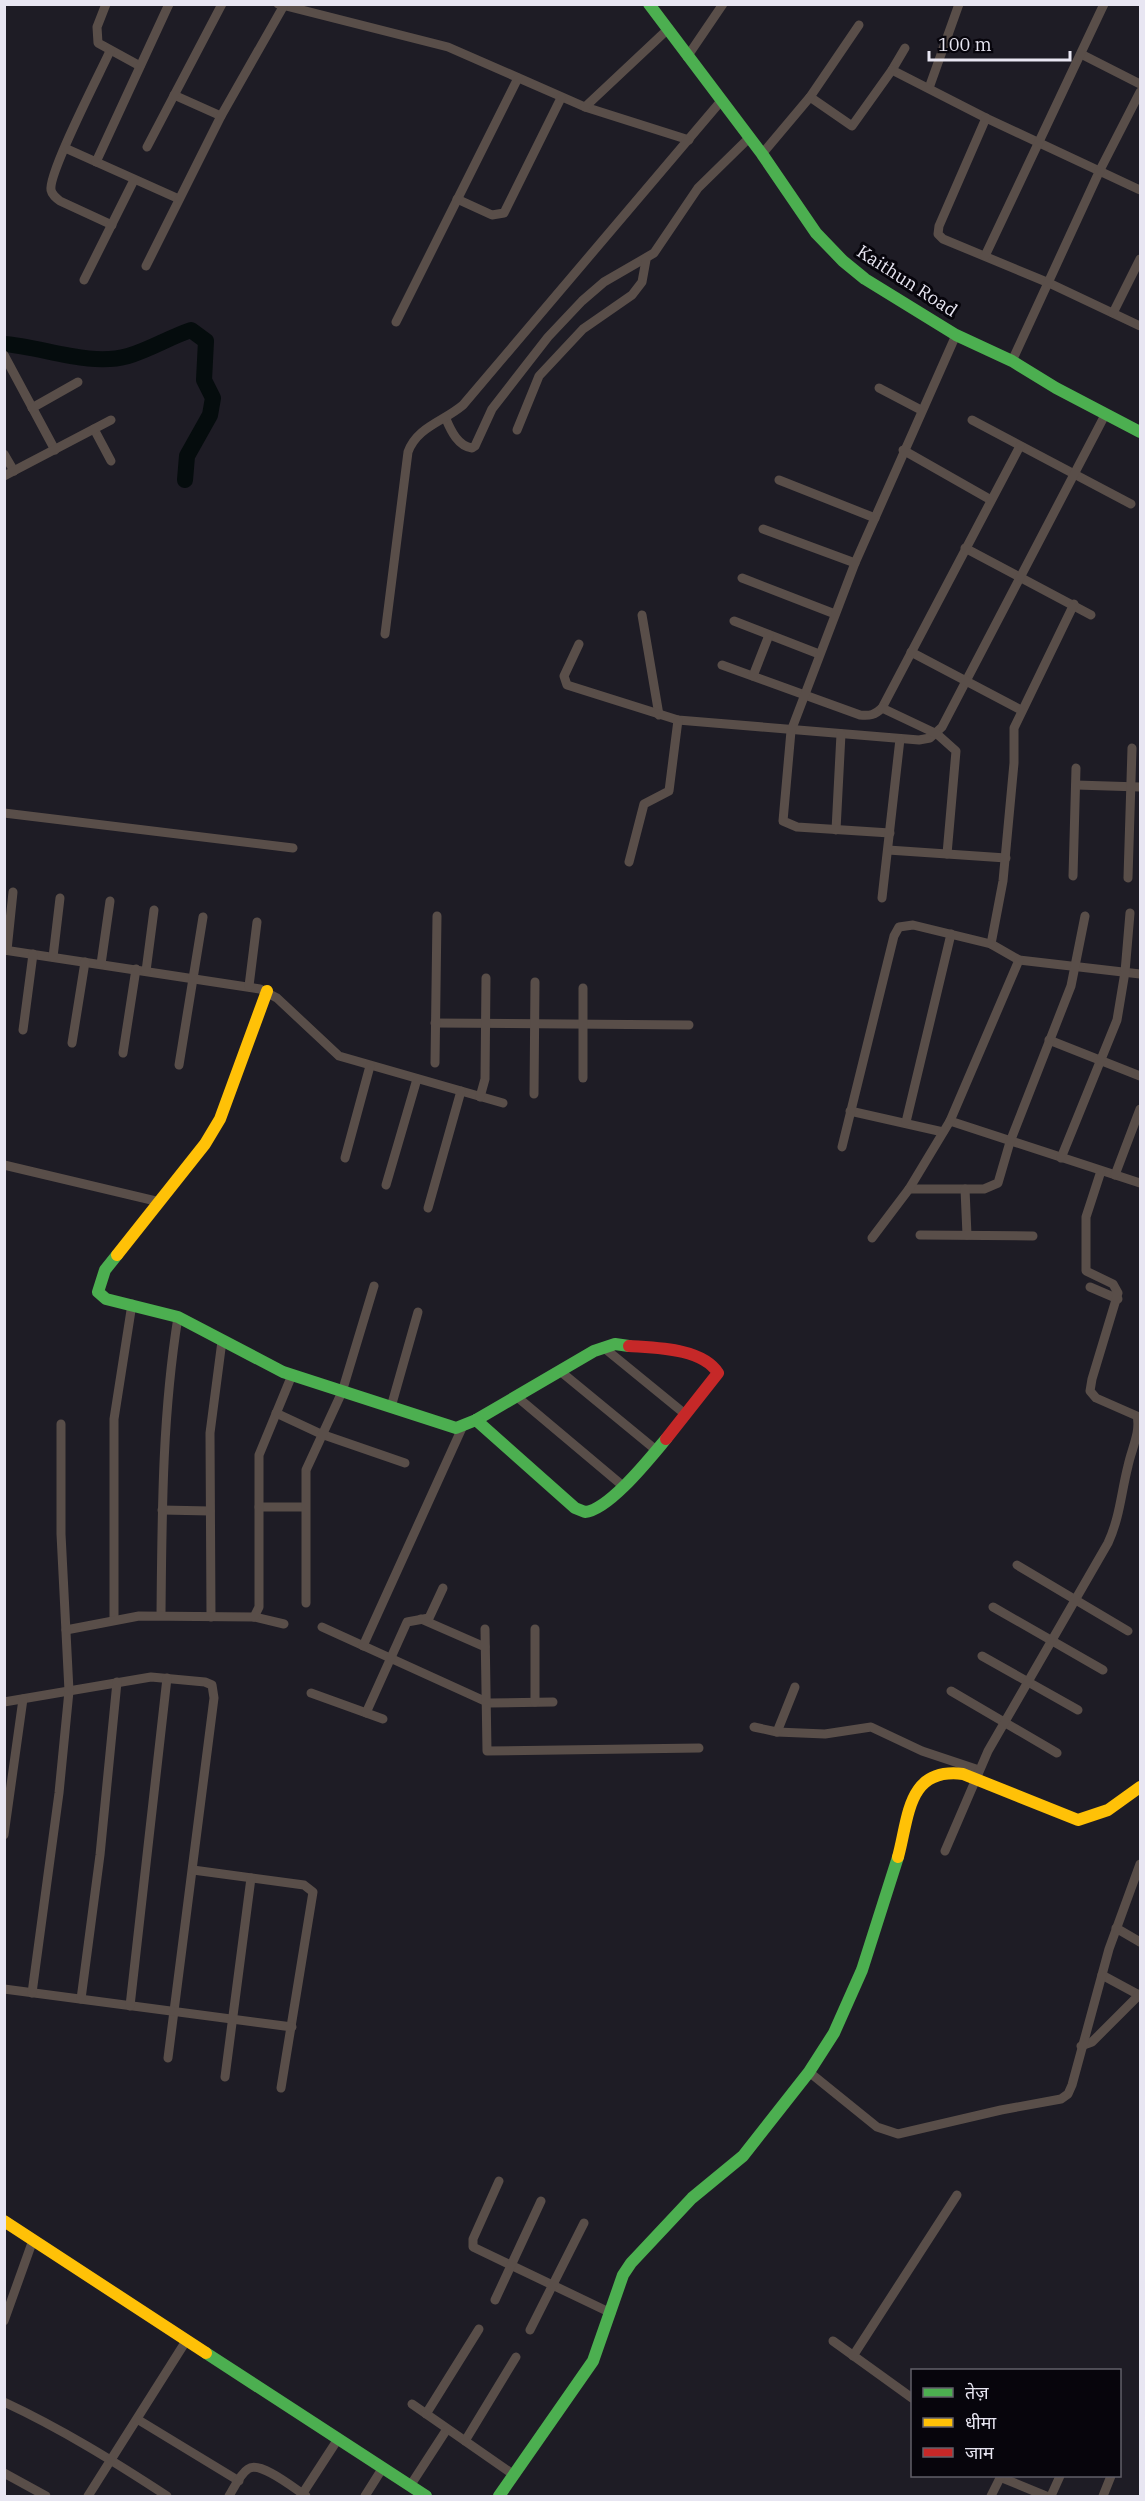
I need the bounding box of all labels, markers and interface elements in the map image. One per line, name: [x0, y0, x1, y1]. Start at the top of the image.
scale bar: [929, 24, 1070, 62]
text: 100 m: [938, 33, 992, 56]
street label: Kaithun Road: [853, 240, 962, 322]
legend: [911, 2369, 1121, 2477]
text: तेज़: [965, 2381, 989, 2404]
text: धीमा: [965, 2411, 996, 2434]
text: जाम: [965, 2441, 995, 2464]

